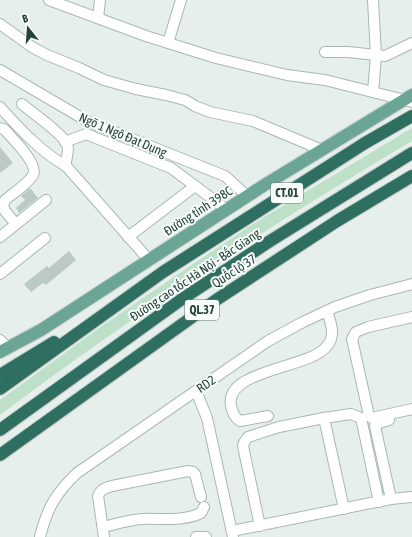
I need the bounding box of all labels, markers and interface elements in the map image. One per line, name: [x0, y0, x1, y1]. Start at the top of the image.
north arrow: [8, 8, 48, 48]
text: B: [21, 12, 30, 25]
street label: Ngõ 1 Ngô Đạt Dụng: [77, 110, 170, 160]
street label: Đường tỉnh 398C: [161, 183, 235, 239]
road number: CT.01: [271, 183, 303, 203]
street label: Đường cao tốc Hà Nội - Bắc Giang: [127, 226, 263, 324]
street label: Quốc lộ 37: [209, 251, 259, 291]
road number: QL.37: [185, 300, 219, 320]
street label: RD2: [194, 372, 218, 396]

